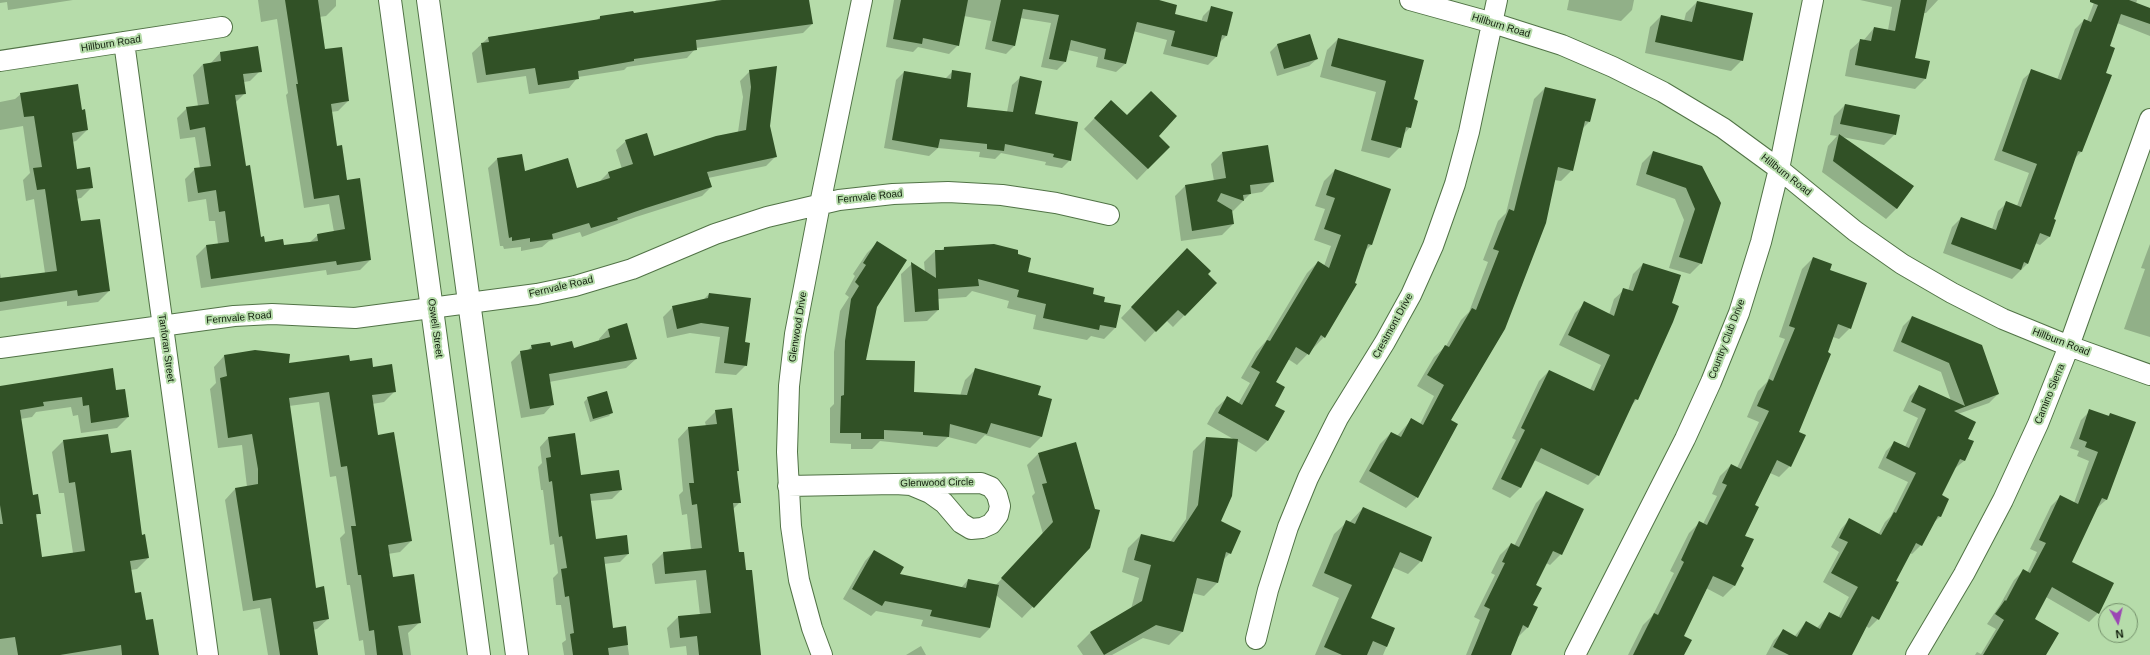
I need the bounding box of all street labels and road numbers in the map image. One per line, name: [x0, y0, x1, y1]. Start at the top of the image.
street label: Hillburn Road: [1470, 11, 1532, 41]
street label: Hillburn Road: [80, 33, 142, 55]
street label: Hillburn Road: [1758, 152, 1814, 198]
street label: Fernvale Road: [837, 188, 903, 206]
street label: Fernvale Road: [528, 274, 594, 300]
street label: Glenwood Drive: [787, 291, 809, 363]
street label: Crestmont Drive: [1370, 292, 1416, 360]
street label: Country Club Drive: [1706, 297, 1748, 381]
street label: Oswell Street: [425, 298, 445, 358]
street label: Fernvale Road: [206, 309, 272, 327]
street label: Tanforan Street: [155, 313, 177, 383]
street label: Hillburn Road: [2031, 326, 2091, 358]
street label: Camino Sierra: [2032, 362, 2068, 426]
street label: Glenwood Circle: [900, 476, 974, 490]

